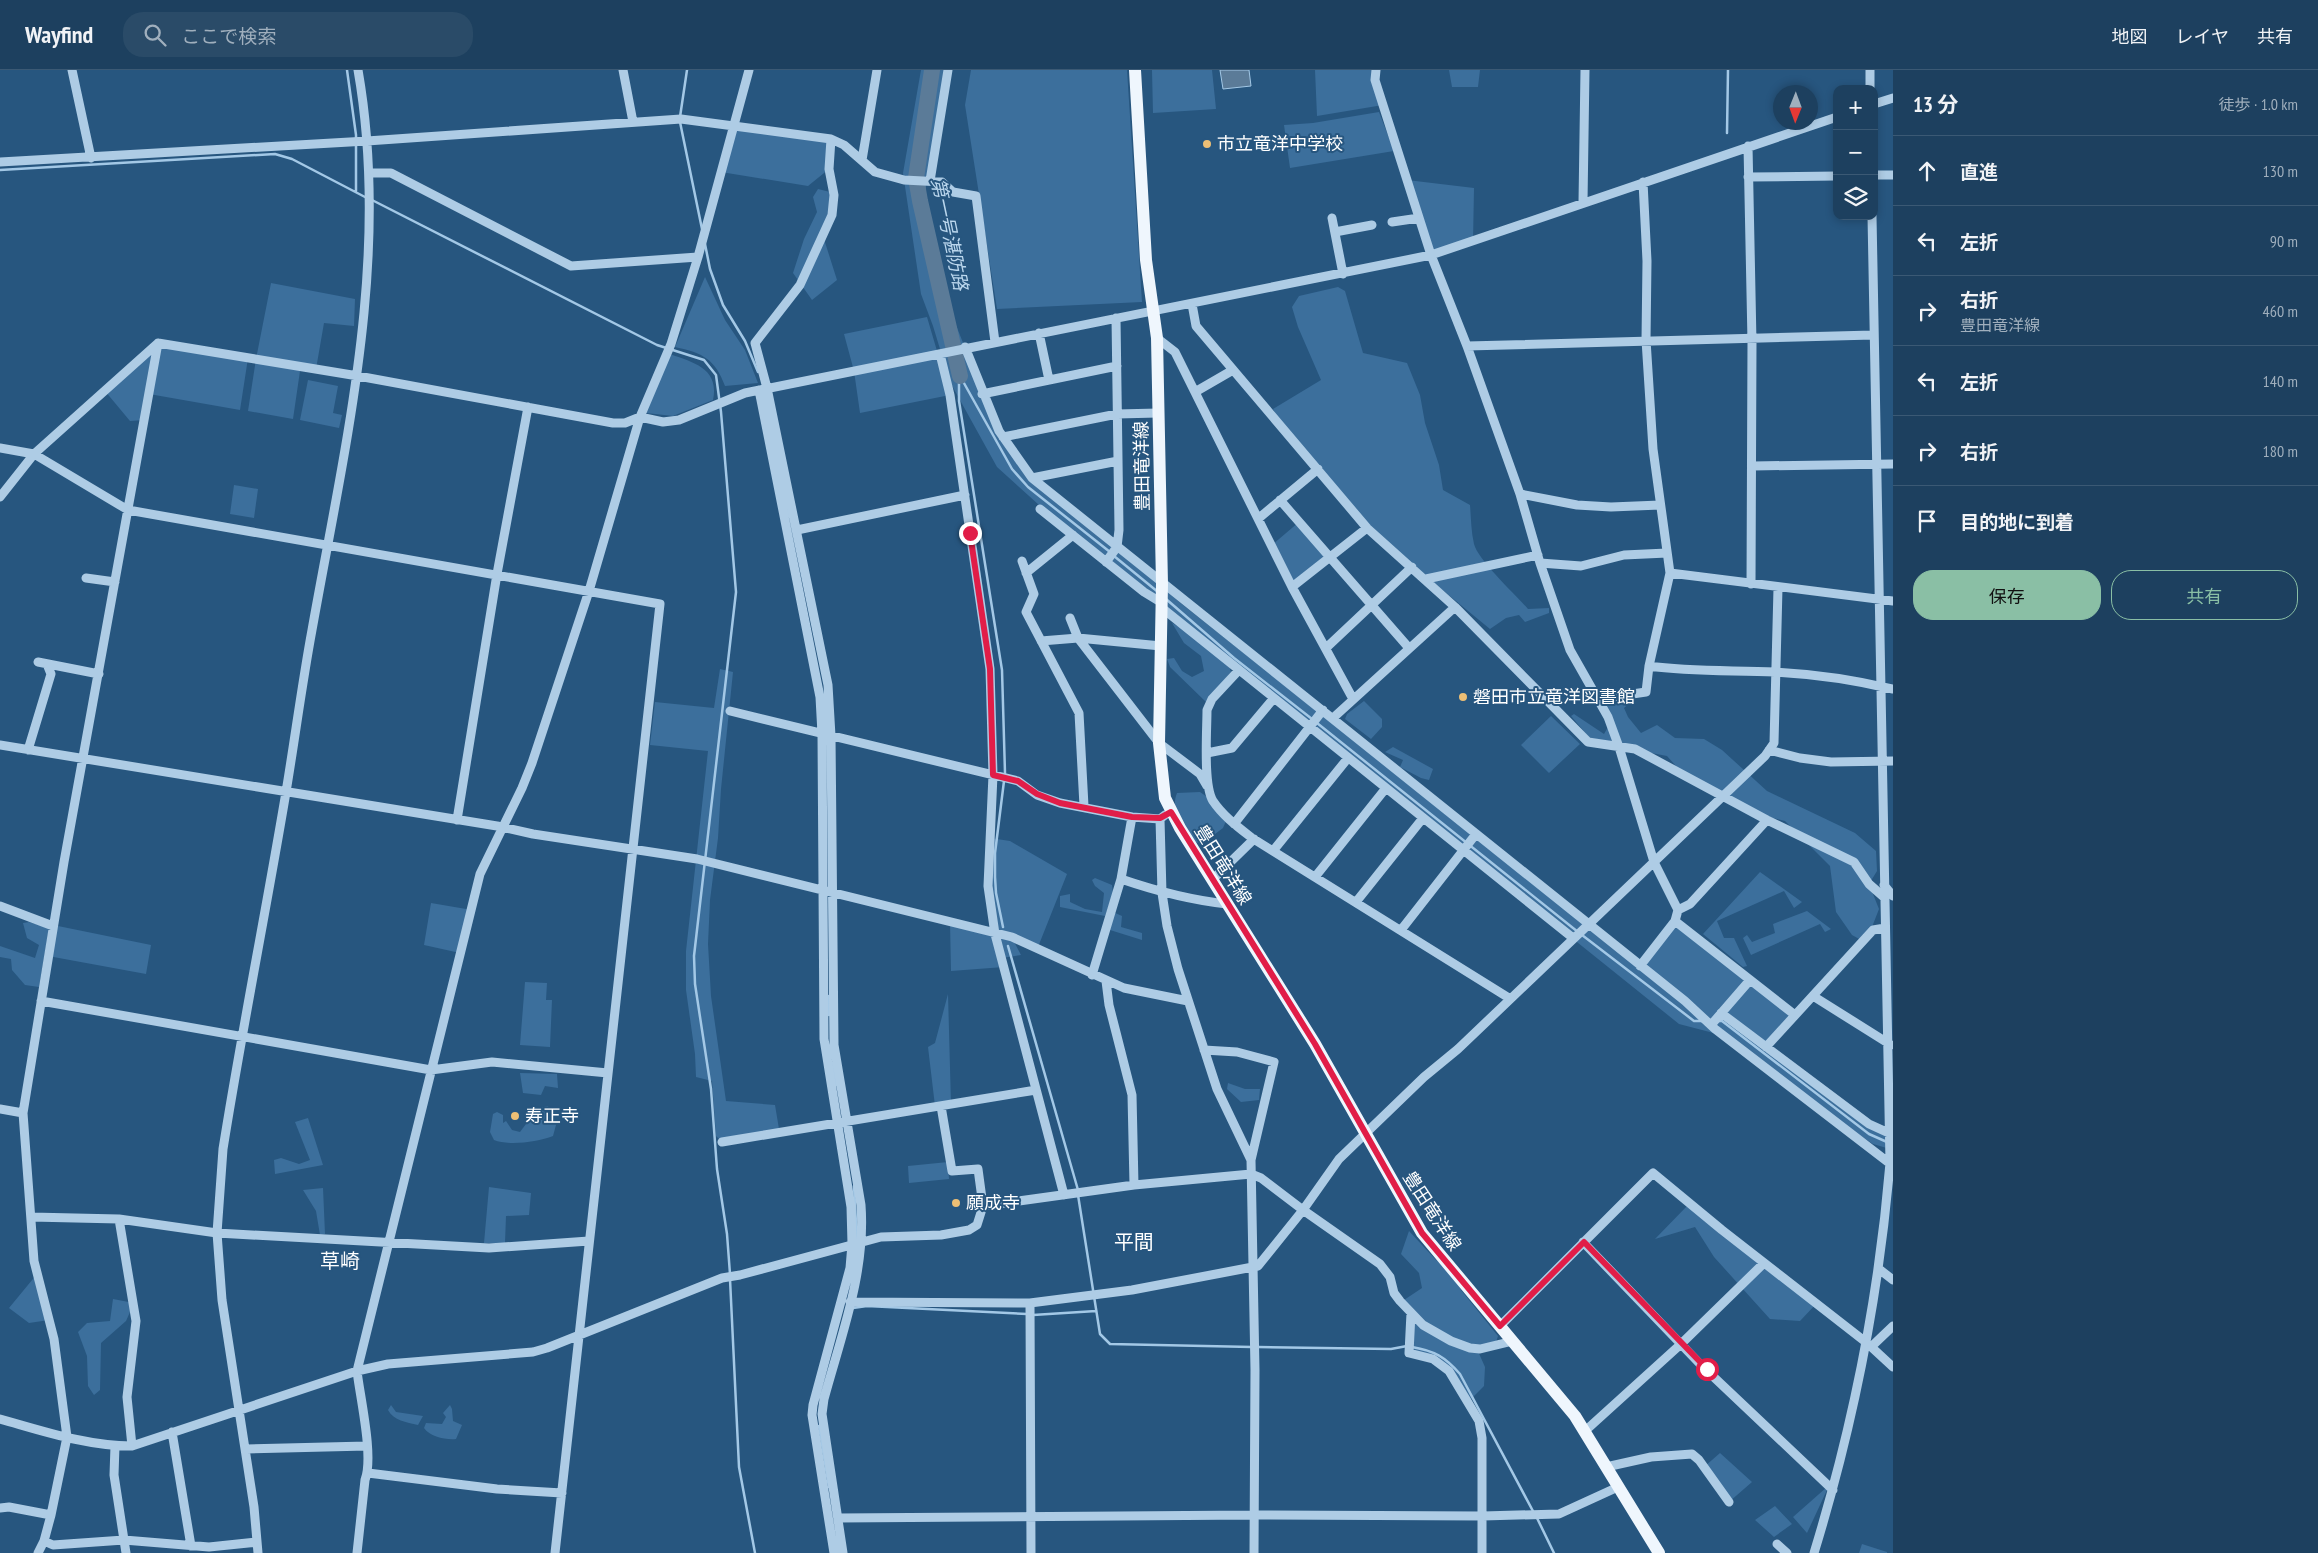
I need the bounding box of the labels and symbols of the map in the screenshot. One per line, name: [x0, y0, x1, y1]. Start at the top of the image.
north arrow: [1773, 85, 1818, 130]
place label: 市立竜洋中学校: [1217, 132, 1343, 155]
marker: 市立竜洋中学校: [1201, 138, 1213, 150]
water label: 第一号湛防路: [926, 176, 974, 294]
street label: 豊田竜洋線: [1129, 421, 1154, 511]
route end: [959, 522, 982, 545]
place label: 磐田市立竜洋図書館: [1473, 685, 1635, 708]
marker: 磐田市立竜洋図書館: [1457, 691, 1469, 703]
street label: 豊田竜洋線: [1190, 820, 1257, 909]
place label: 寿正寺: [525, 1104, 579, 1127]
marker: 寿正寺: [509, 1110, 521, 1122]
street label: 豊田竜洋線: [1398, 1167, 1467, 1255]
place label: 願成寺: [966, 1191, 1020, 1214]
marker: 願成寺: [950, 1197, 962, 1209]
district label: 平間: [1114, 1229, 1154, 1255]
district label: 草崎: [320, 1248, 360, 1274]
route start: [1696, 1358, 1719, 1381]

